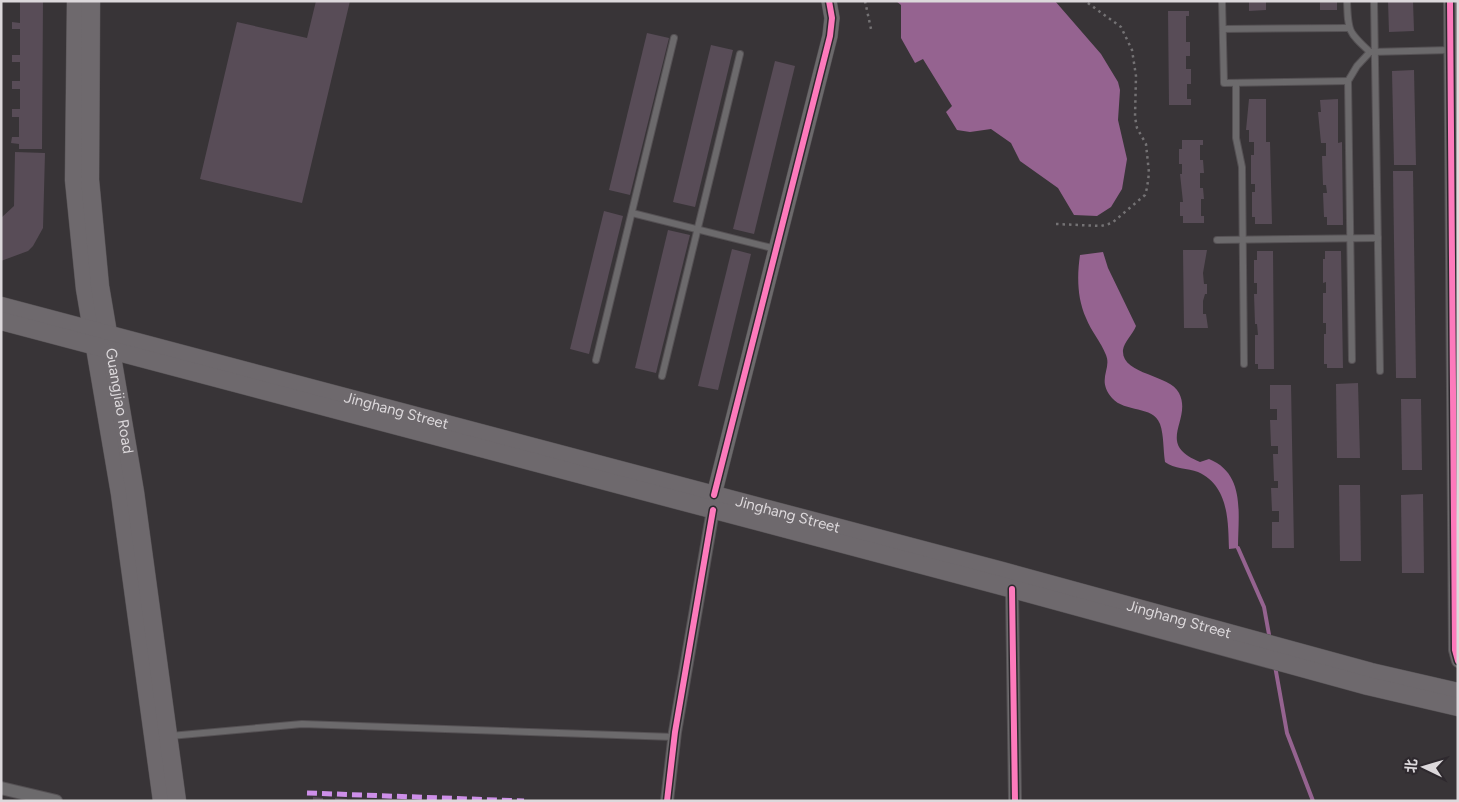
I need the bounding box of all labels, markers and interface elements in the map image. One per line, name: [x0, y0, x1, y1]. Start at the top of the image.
street label: Guangjiao Road: [102, 347, 137, 455]
street label: Jinghang Street: [342, 388, 451, 433]
street label: Jinghang Street: [734, 492, 842, 537]
street label: Jinghang Street: [1125, 597, 1233, 642]
north arrow: [1399, 742, 1449, 792]
text: 北: [1402, 758, 1421, 774]

